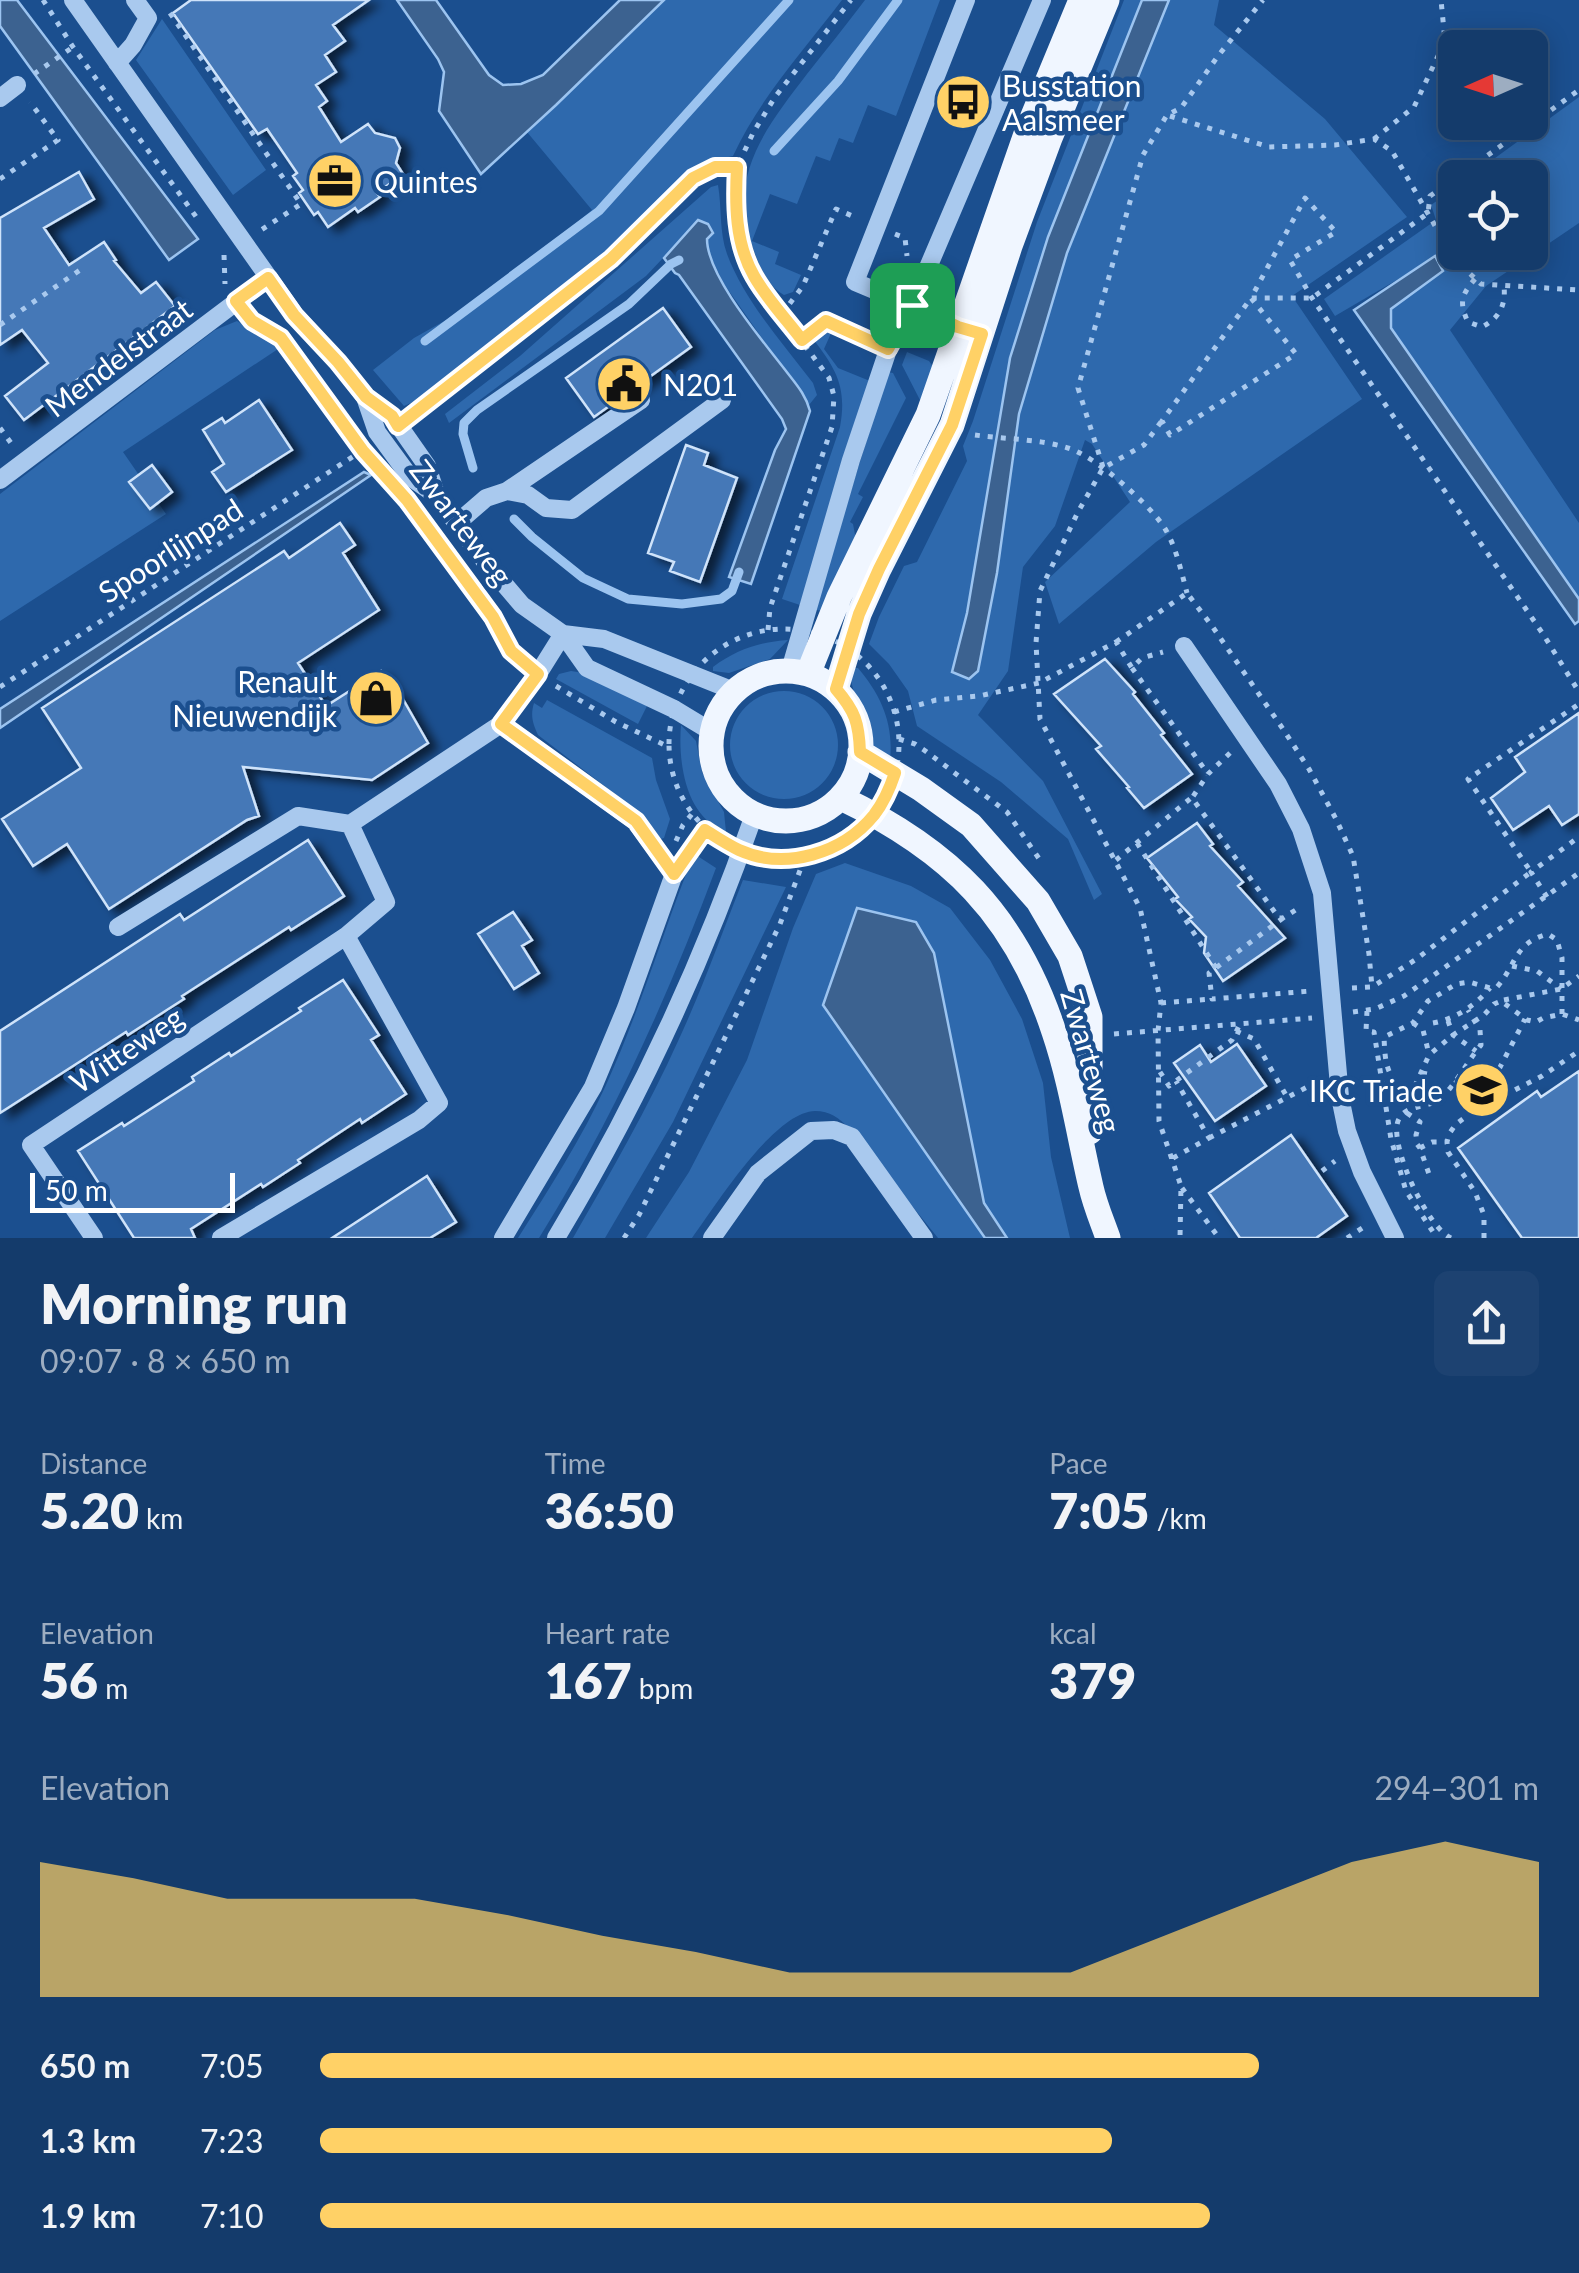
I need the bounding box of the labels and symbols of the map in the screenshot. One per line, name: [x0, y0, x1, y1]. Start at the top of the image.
north arrow: [1438, 30, 1548, 140]
place label: Busstation Aalsmeer: [1002, 67, 1142, 137]
bus stop icon: Busstation Aalsmeer: [933, 72, 993, 132]
office icon: Quintes: [305, 151, 365, 211]
place label: Quintes: [374, 163, 478, 199]
pin: [870, 263, 955, 348]
street label: Mendelstraat: [37, 290, 199, 424]
public building icon: N201: [594, 354, 654, 414]
place label: N201: [663, 366, 738, 402]
street label: Zwarteweg: [403, 452, 521, 592]
street label: Spoorlijnpad: [91, 490, 249, 610]
place label: Renault Nieuwendijk: [172, 663, 338, 733]
shop icon: Renault Nieuwendijk: [346, 668, 406, 728]
street label: Zwarteweg: [1054, 985, 1130, 1137]
street label: Witteweg: [62, 998, 190, 1100]
school or university icon: IKC Triade: [1452, 1060, 1512, 1120]
place label: IKC Triade: [1309, 1072, 1443, 1108]
scale bar: [30, 1168, 235, 1212]

